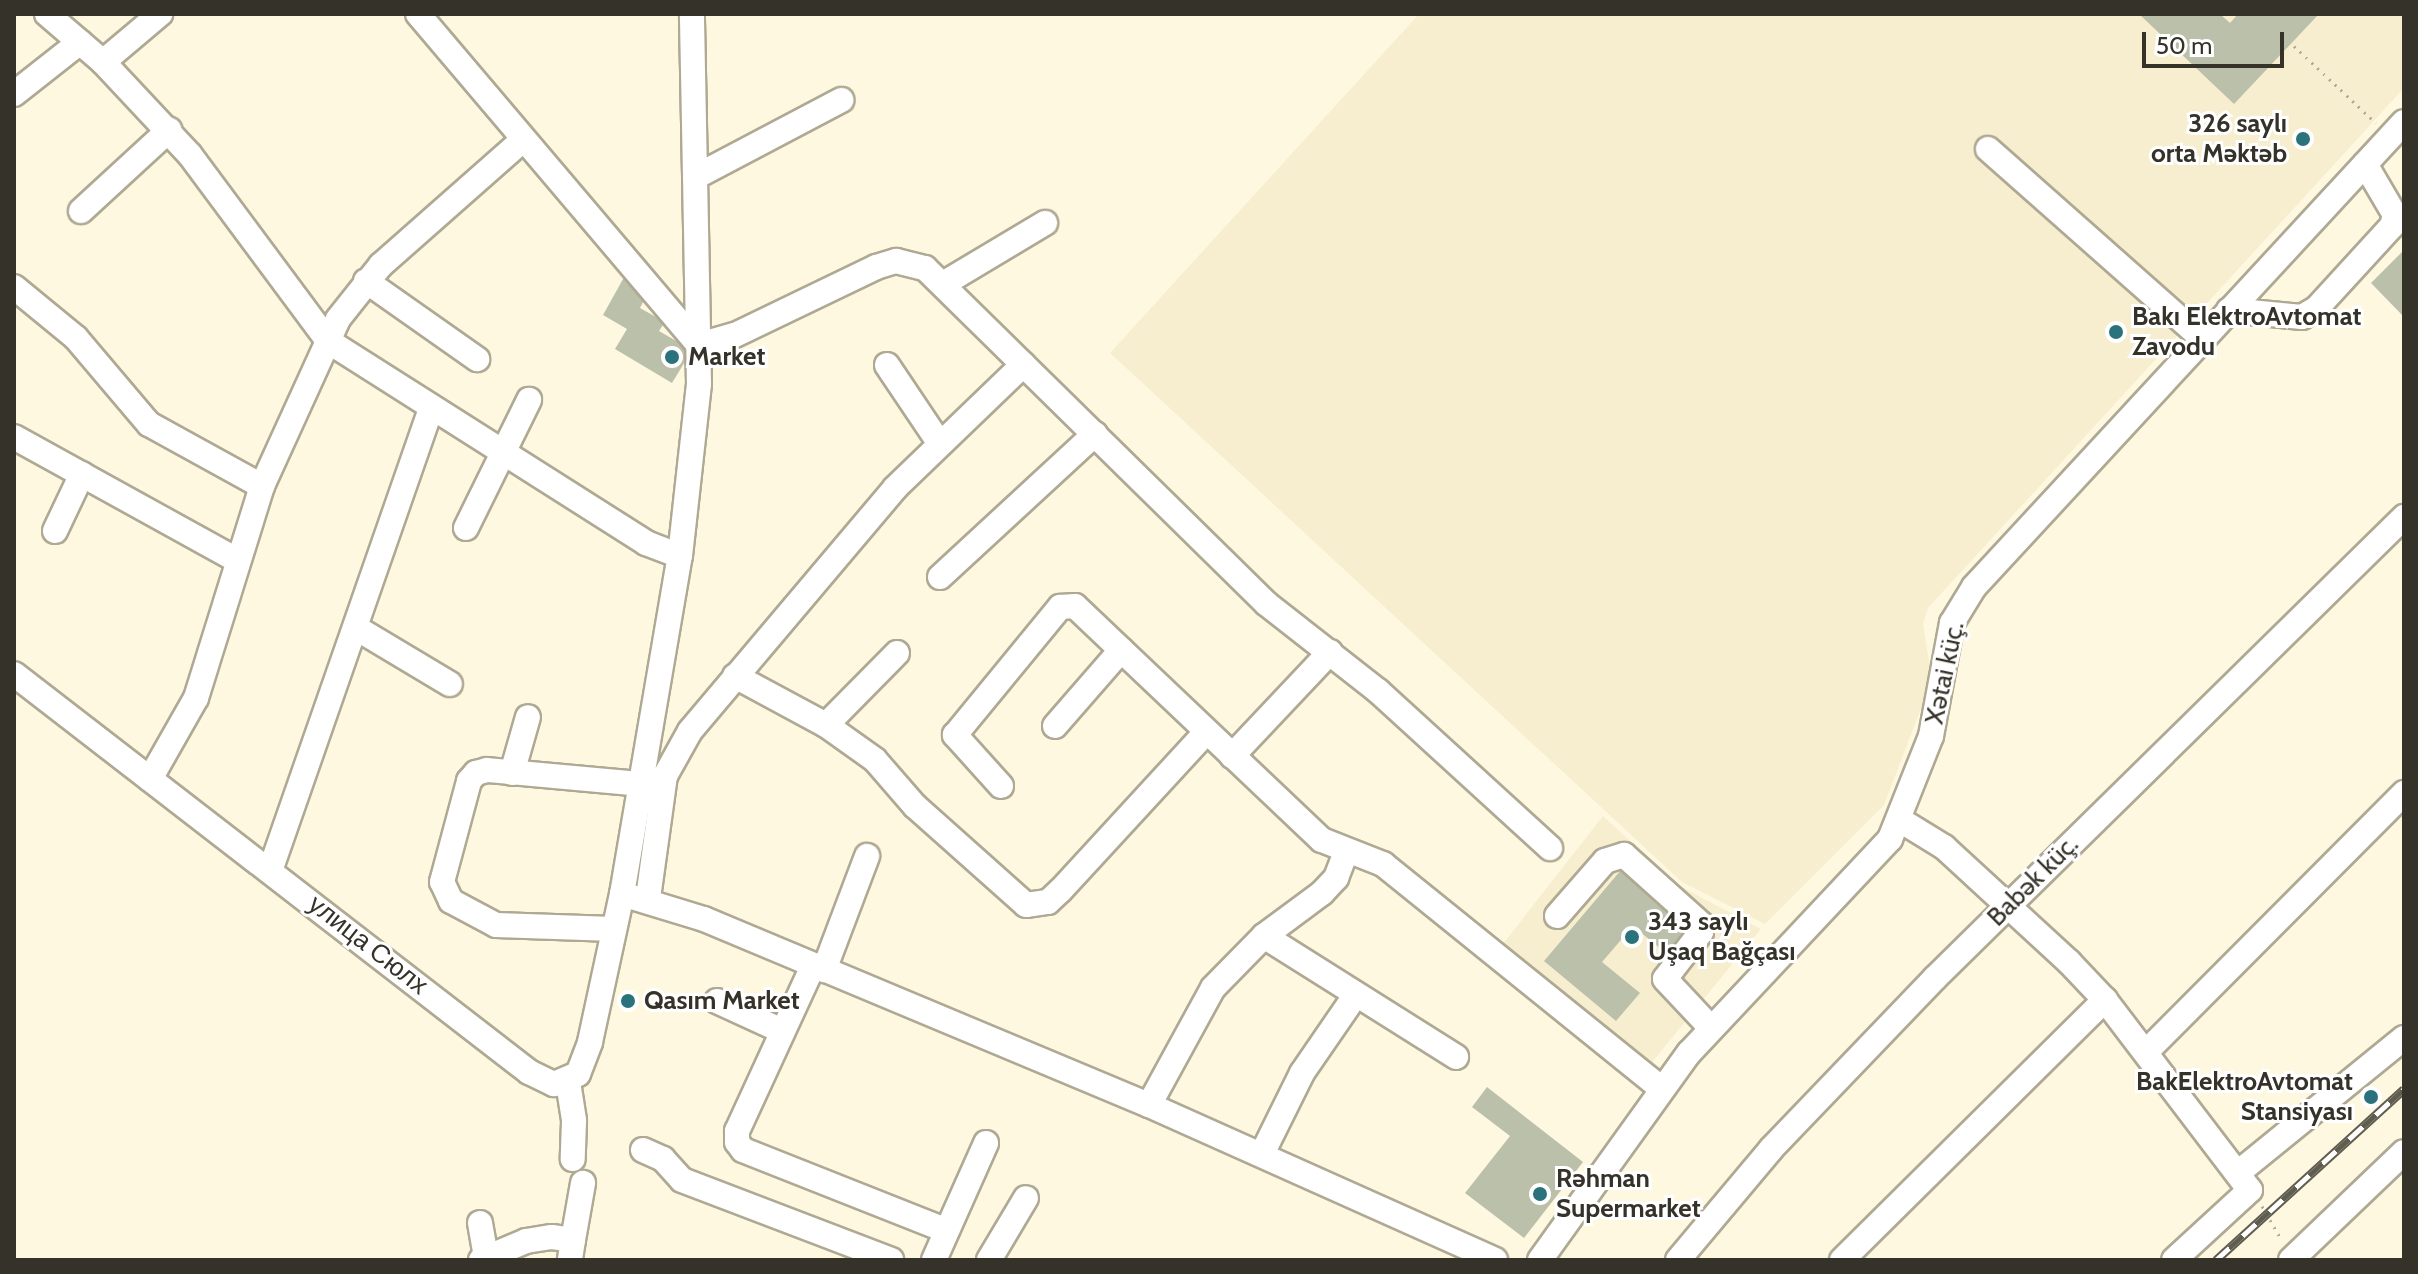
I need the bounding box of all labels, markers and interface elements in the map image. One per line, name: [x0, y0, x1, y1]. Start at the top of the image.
scale bar: [2146, 16, 2288, 66]
text: 50 m: [2156, 31, 2212, 60]
place label: 326 saylı orta Məktəb: [2151, 108, 2287, 170]
marker: 326 saylı orta Məktəb: [2294, 130, 2312, 148]
place label: Bakı ElektroAvtomat Zavodu: [2132, 301, 2361, 362]
marker: Bakı ElektroAvtomat Zavodu: [2107, 323, 2125, 341]
place label: Market: [688, 341, 765, 373]
marker: Market: [663, 348, 681, 366]
street label: Xətai küç.: [1919, 619, 1971, 727]
street label: Babək küç.: [1981, 829, 2085, 933]
street label: улица Сюлх: [302, 889, 434, 1001]
place label: 343 saylı Uşaq Bağçası: [1648, 906, 1796, 968]
marker: 343 saylı Uşaq Bağçası: [1623, 928, 1641, 946]
place label: Qasım Market: [644, 985, 800, 1017]
marker: Qasım Market: [619, 992, 637, 1010]
place label: BakElektroAvtomat Stansiyası: [2136, 1066, 2353, 1128]
marker: BakElektroAvtomat Stansiyası: [2360, 1086, 2382, 1108]
place label: Rəhman Supermarket: [1556, 1163, 1701, 1224]
marker: Rəhman Supermarket: [1531, 1185, 1549, 1203]

